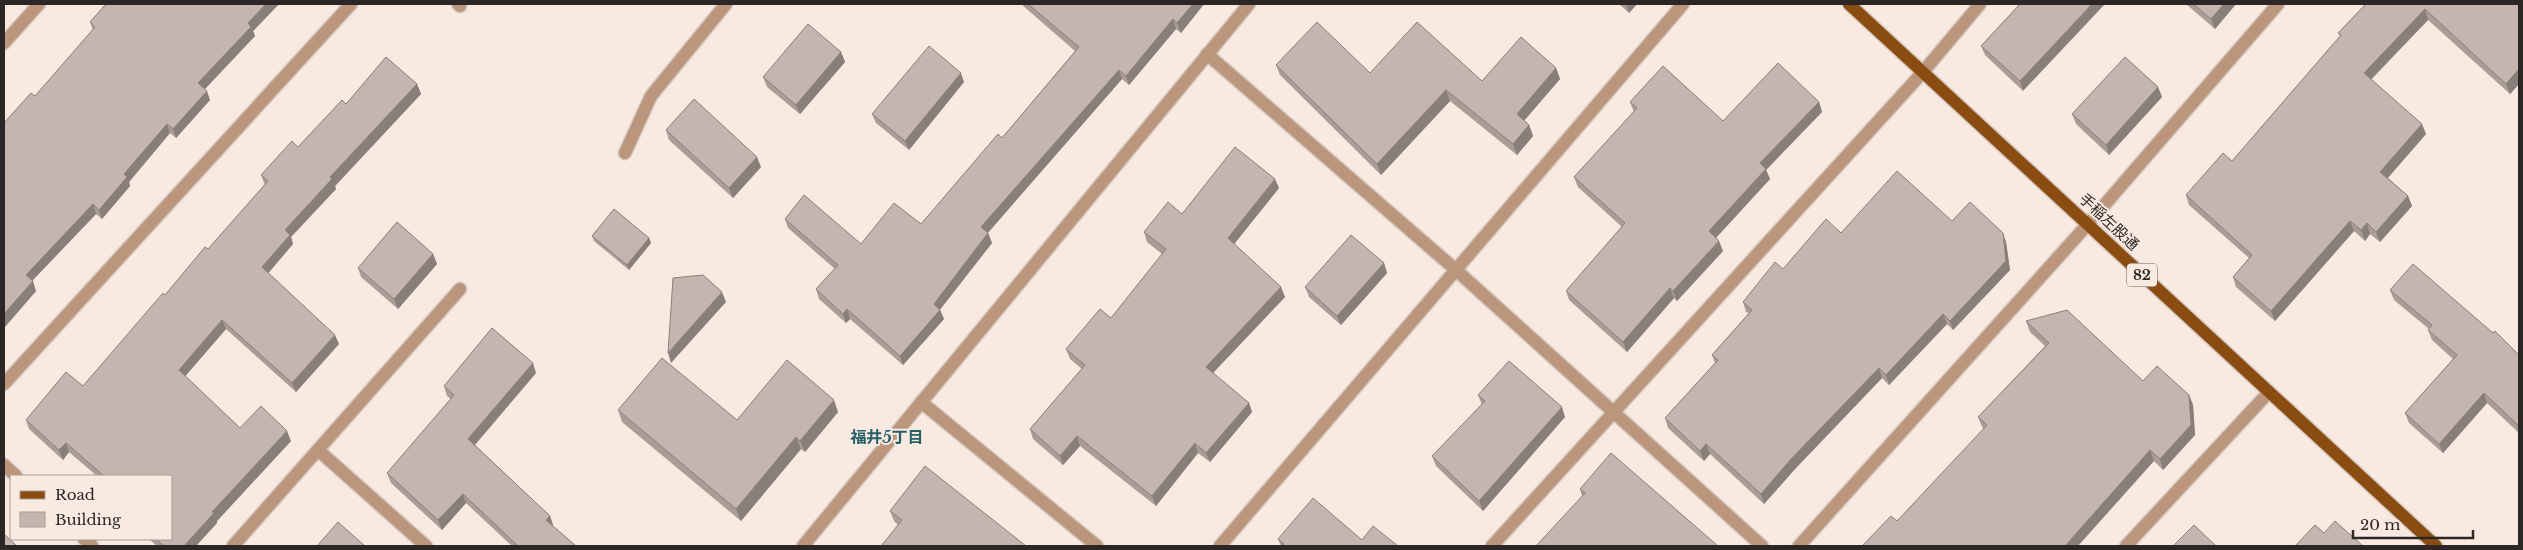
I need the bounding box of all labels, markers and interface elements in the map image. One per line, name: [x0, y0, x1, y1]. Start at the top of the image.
street label: 手稲左股通: [2075, 189, 2143, 254]
road number: 82: [2127, 264, 2157, 286]
district label: 福井5丁目: [850, 427, 924, 447]
legend: [10, 475, 172, 540]
text: Road: [55, 485, 95, 504]
scale bar: [2353, 508, 2473, 540]
text: Building: [55, 510, 122, 529]
text: 20 m: [2360, 515, 2400, 534]

